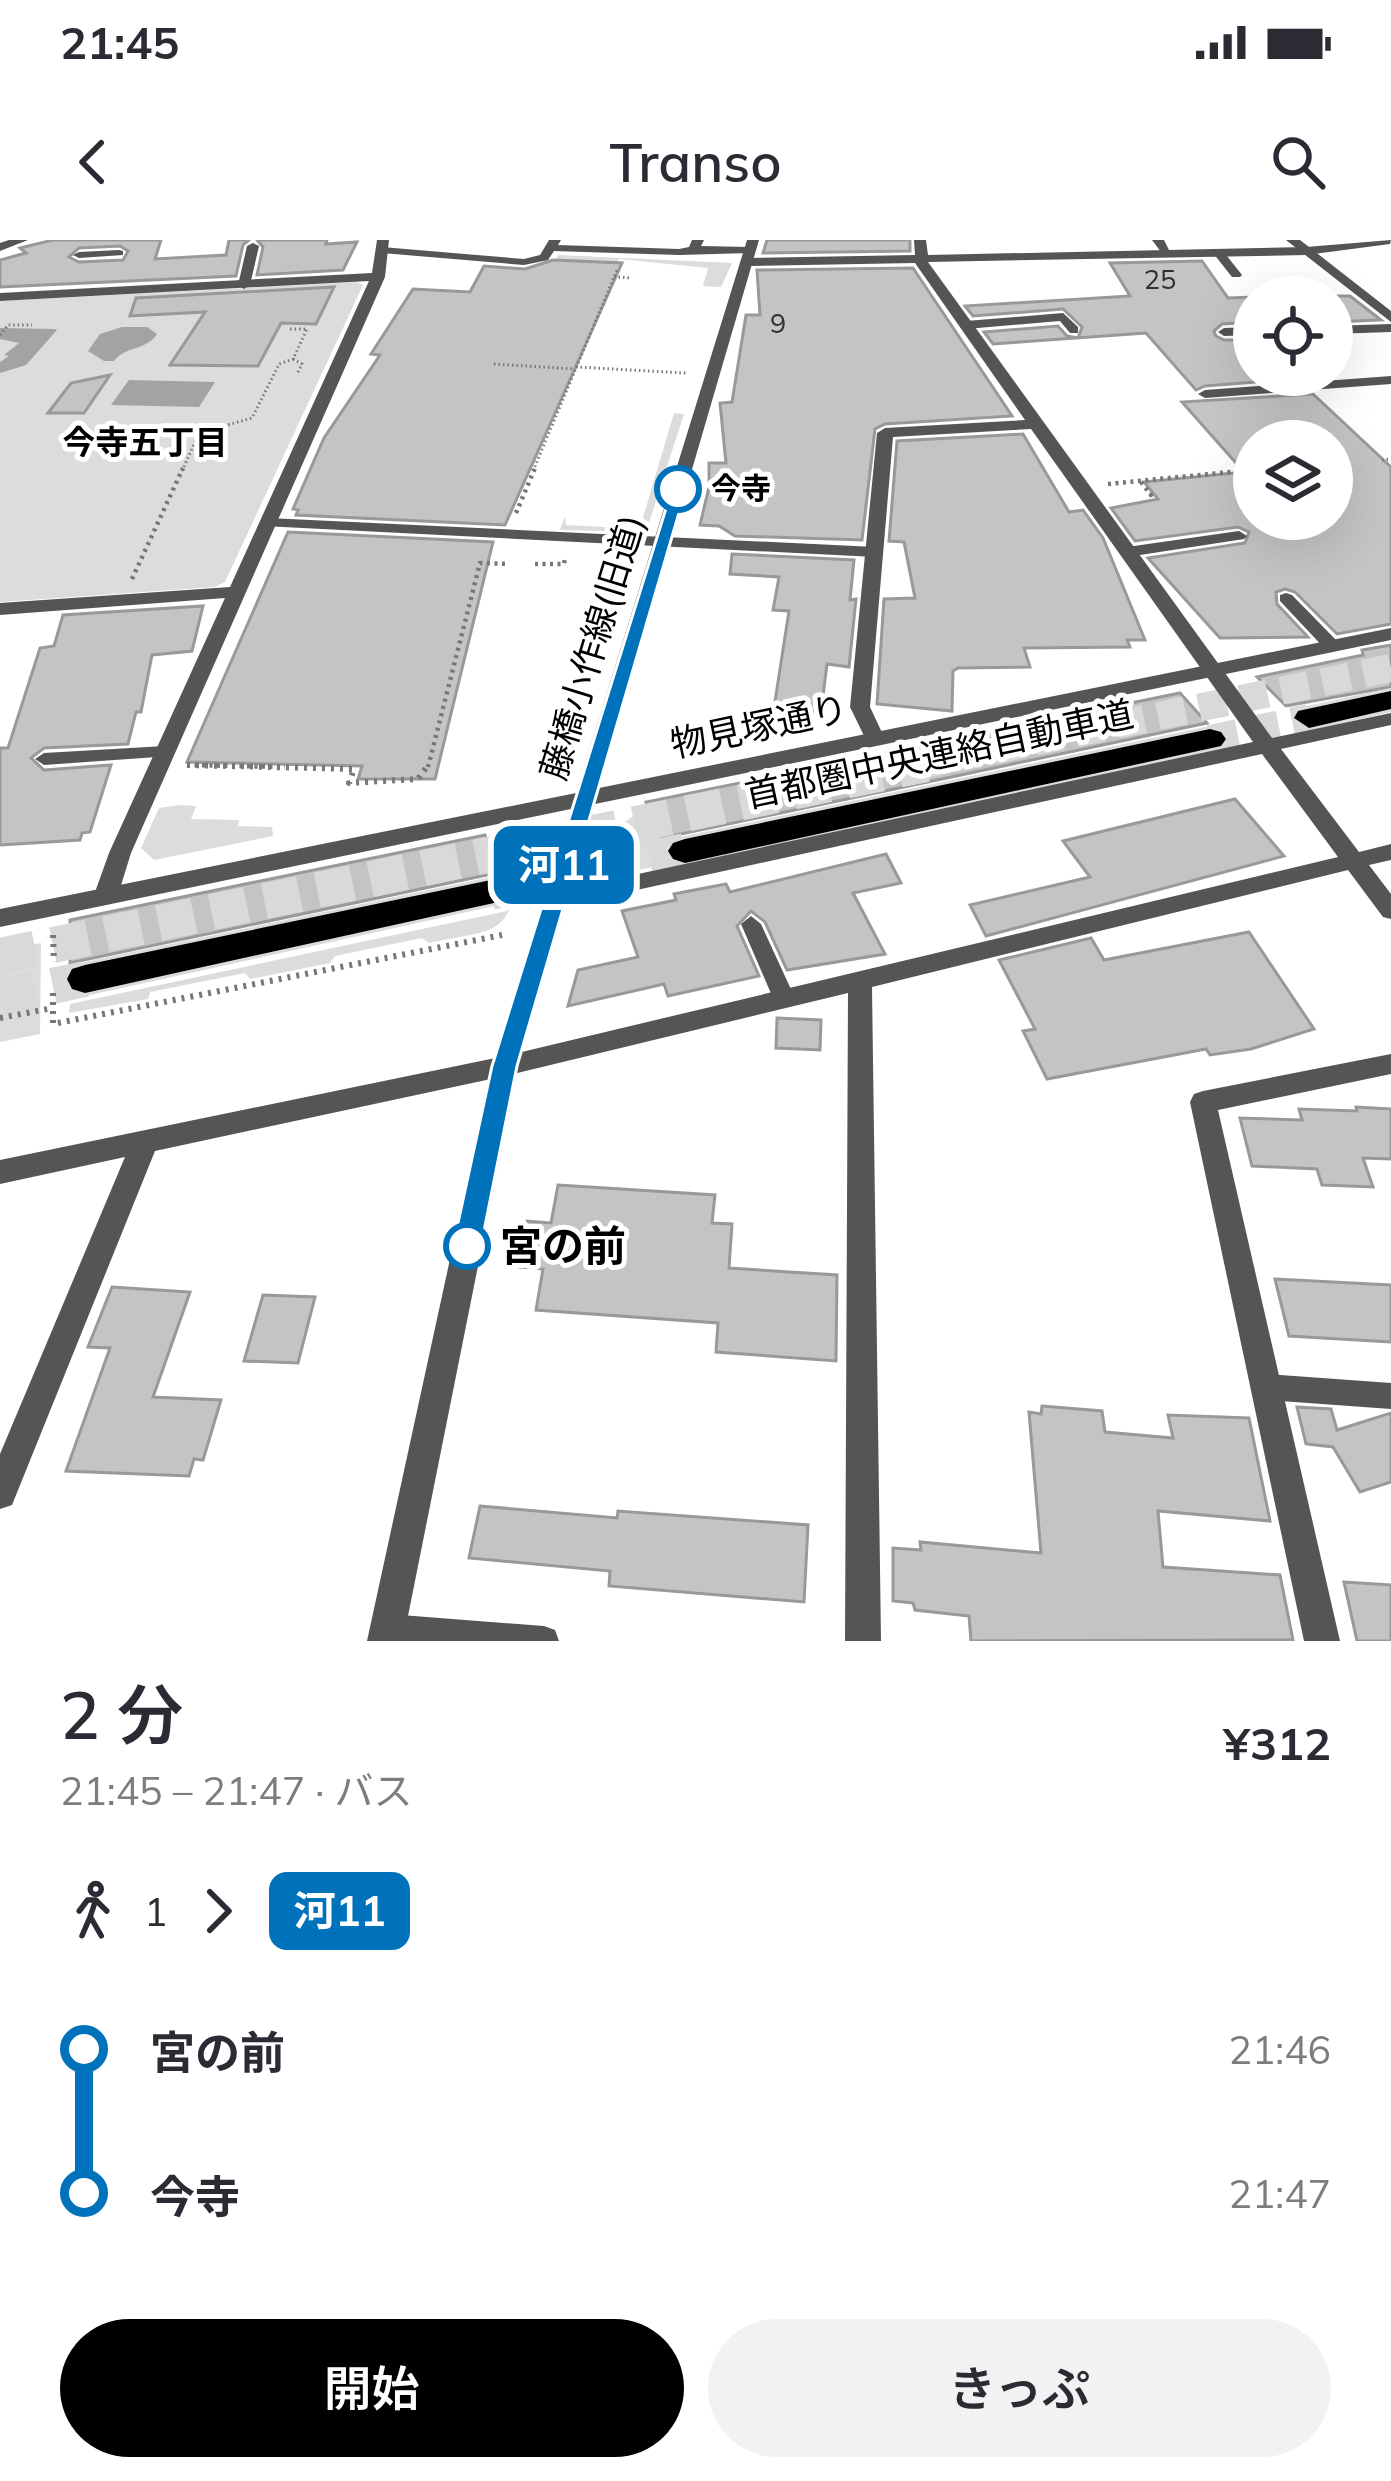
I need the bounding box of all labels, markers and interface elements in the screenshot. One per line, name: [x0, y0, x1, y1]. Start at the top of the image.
text: 21:45: [60, 14, 179, 70]
text: Transo: [609, 128, 782, 196]
icon: back: [60, 129, 126, 195]
icon: search: [1265, 129, 1331, 195]
house number: 25: [1144, 262, 1176, 296]
map controls: [1233, 276, 1353, 540]
button: locate: [1233, 276, 1353, 396]
house number: 9: [770, 306, 786, 340]
button: layers: [1233, 420, 1353, 540]
district label: 今寺五丁目: [63, 421, 228, 462]
marker: 今寺: [656, 467, 700, 511]
place label: 今寺: [711, 469, 771, 507]
street label: 藤橋小作線(旧道): [530, 509, 653, 785]
street label: 物見塚通り: [666, 685, 852, 766]
street label: 首都圏中央連絡自動車道: [741, 690, 1137, 817]
line badge: 河11: [495, 826, 633, 904]
text: 河11: [518, 838, 610, 891]
place label: 宮の前: [500, 1219, 626, 1272]
marker: 宮の前: [445, 1224, 489, 1268]
text: 2 分: [60, 1673, 183, 1756]
text: ¥312: [1223, 1715, 1331, 1771]
text: 21:45 – 21:47 · バス: [60, 1766, 412, 1815]
icon: walk: [60, 1878, 126, 1944]
icon: forward: [185, 1878, 251, 1944]
text: 河11: [293, 1884, 386, 1937]
text: 1: [144, 1887, 167, 1936]
text: 宮の前: [150, 2024, 285, 2080]
text: 21:46: [1229, 2025, 1331, 2074]
text: 今寺: [150, 2168, 240, 2224]
text: 21:47: [1229, 2169, 1331, 2218]
button: 開始: [60, 2319, 684, 2457]
button: きっぷ: [708, 2319, 1331, 2457]

